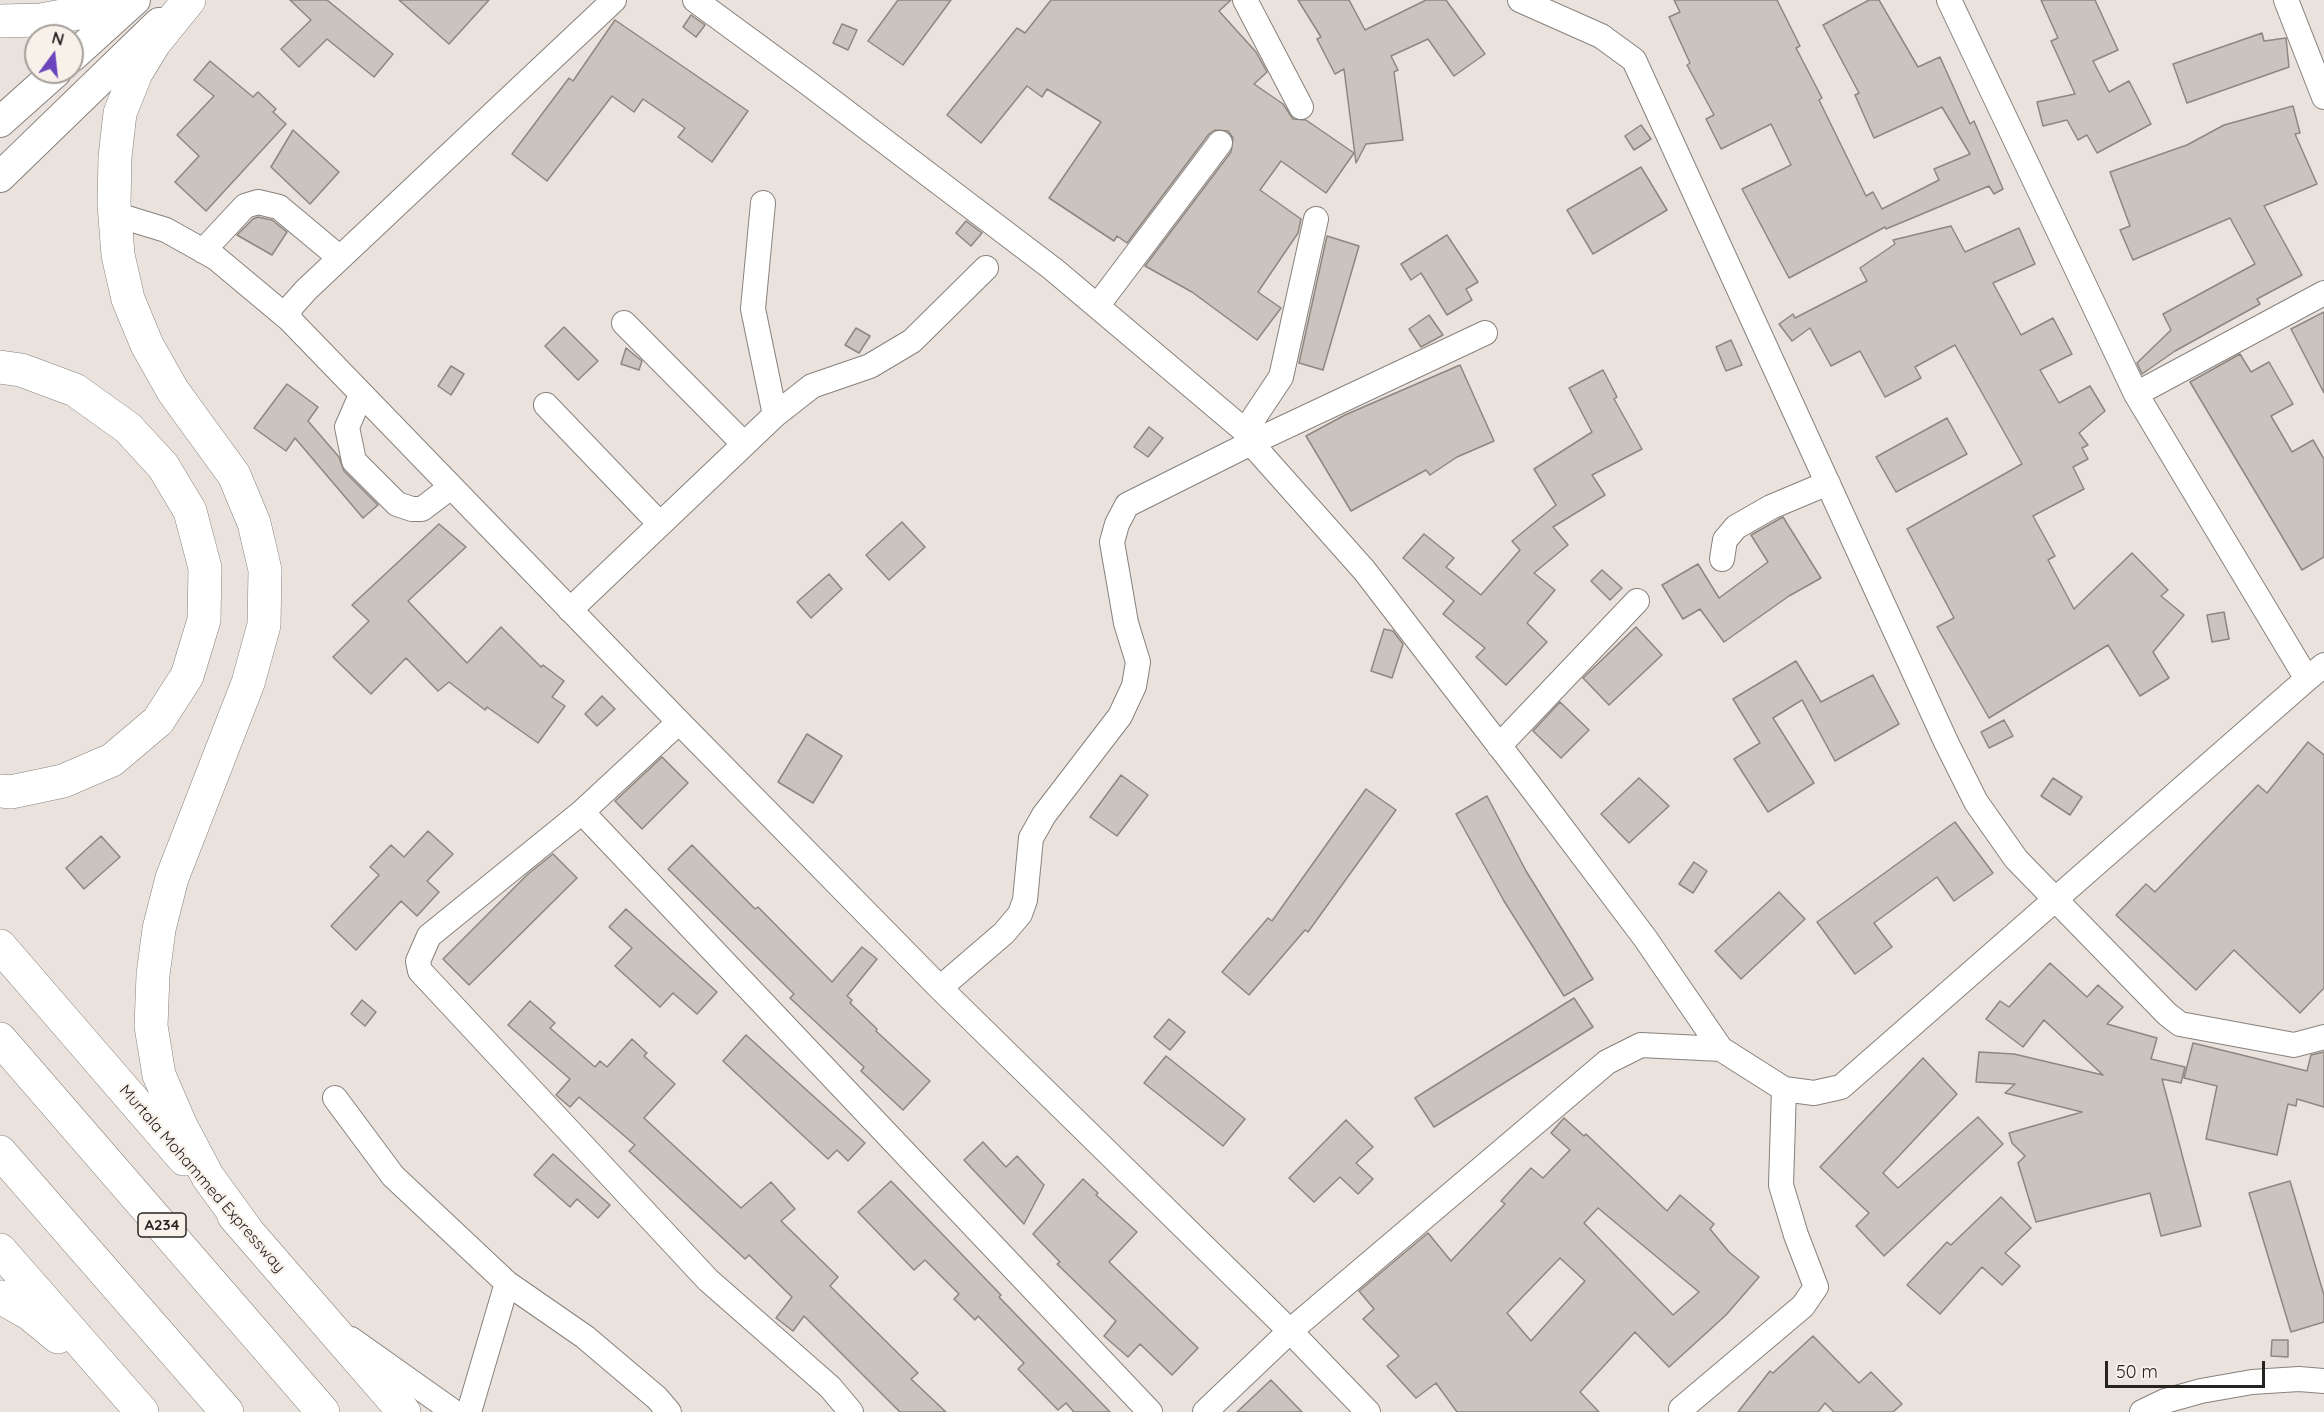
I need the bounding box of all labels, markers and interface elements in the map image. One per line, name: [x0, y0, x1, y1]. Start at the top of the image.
north arrow: [24, 24, 84, 84]
text: N: [50, 27, 66, 50]
street label: Murtala Mohammed Expressway: [115, 1081, 289, 1277]
road number: A234: [138, 1213, 186, 1237]
scale bar: [2108, 1349, 2268, 1387]
text: 50 m: [2116, 1360, 2158, 1383]

